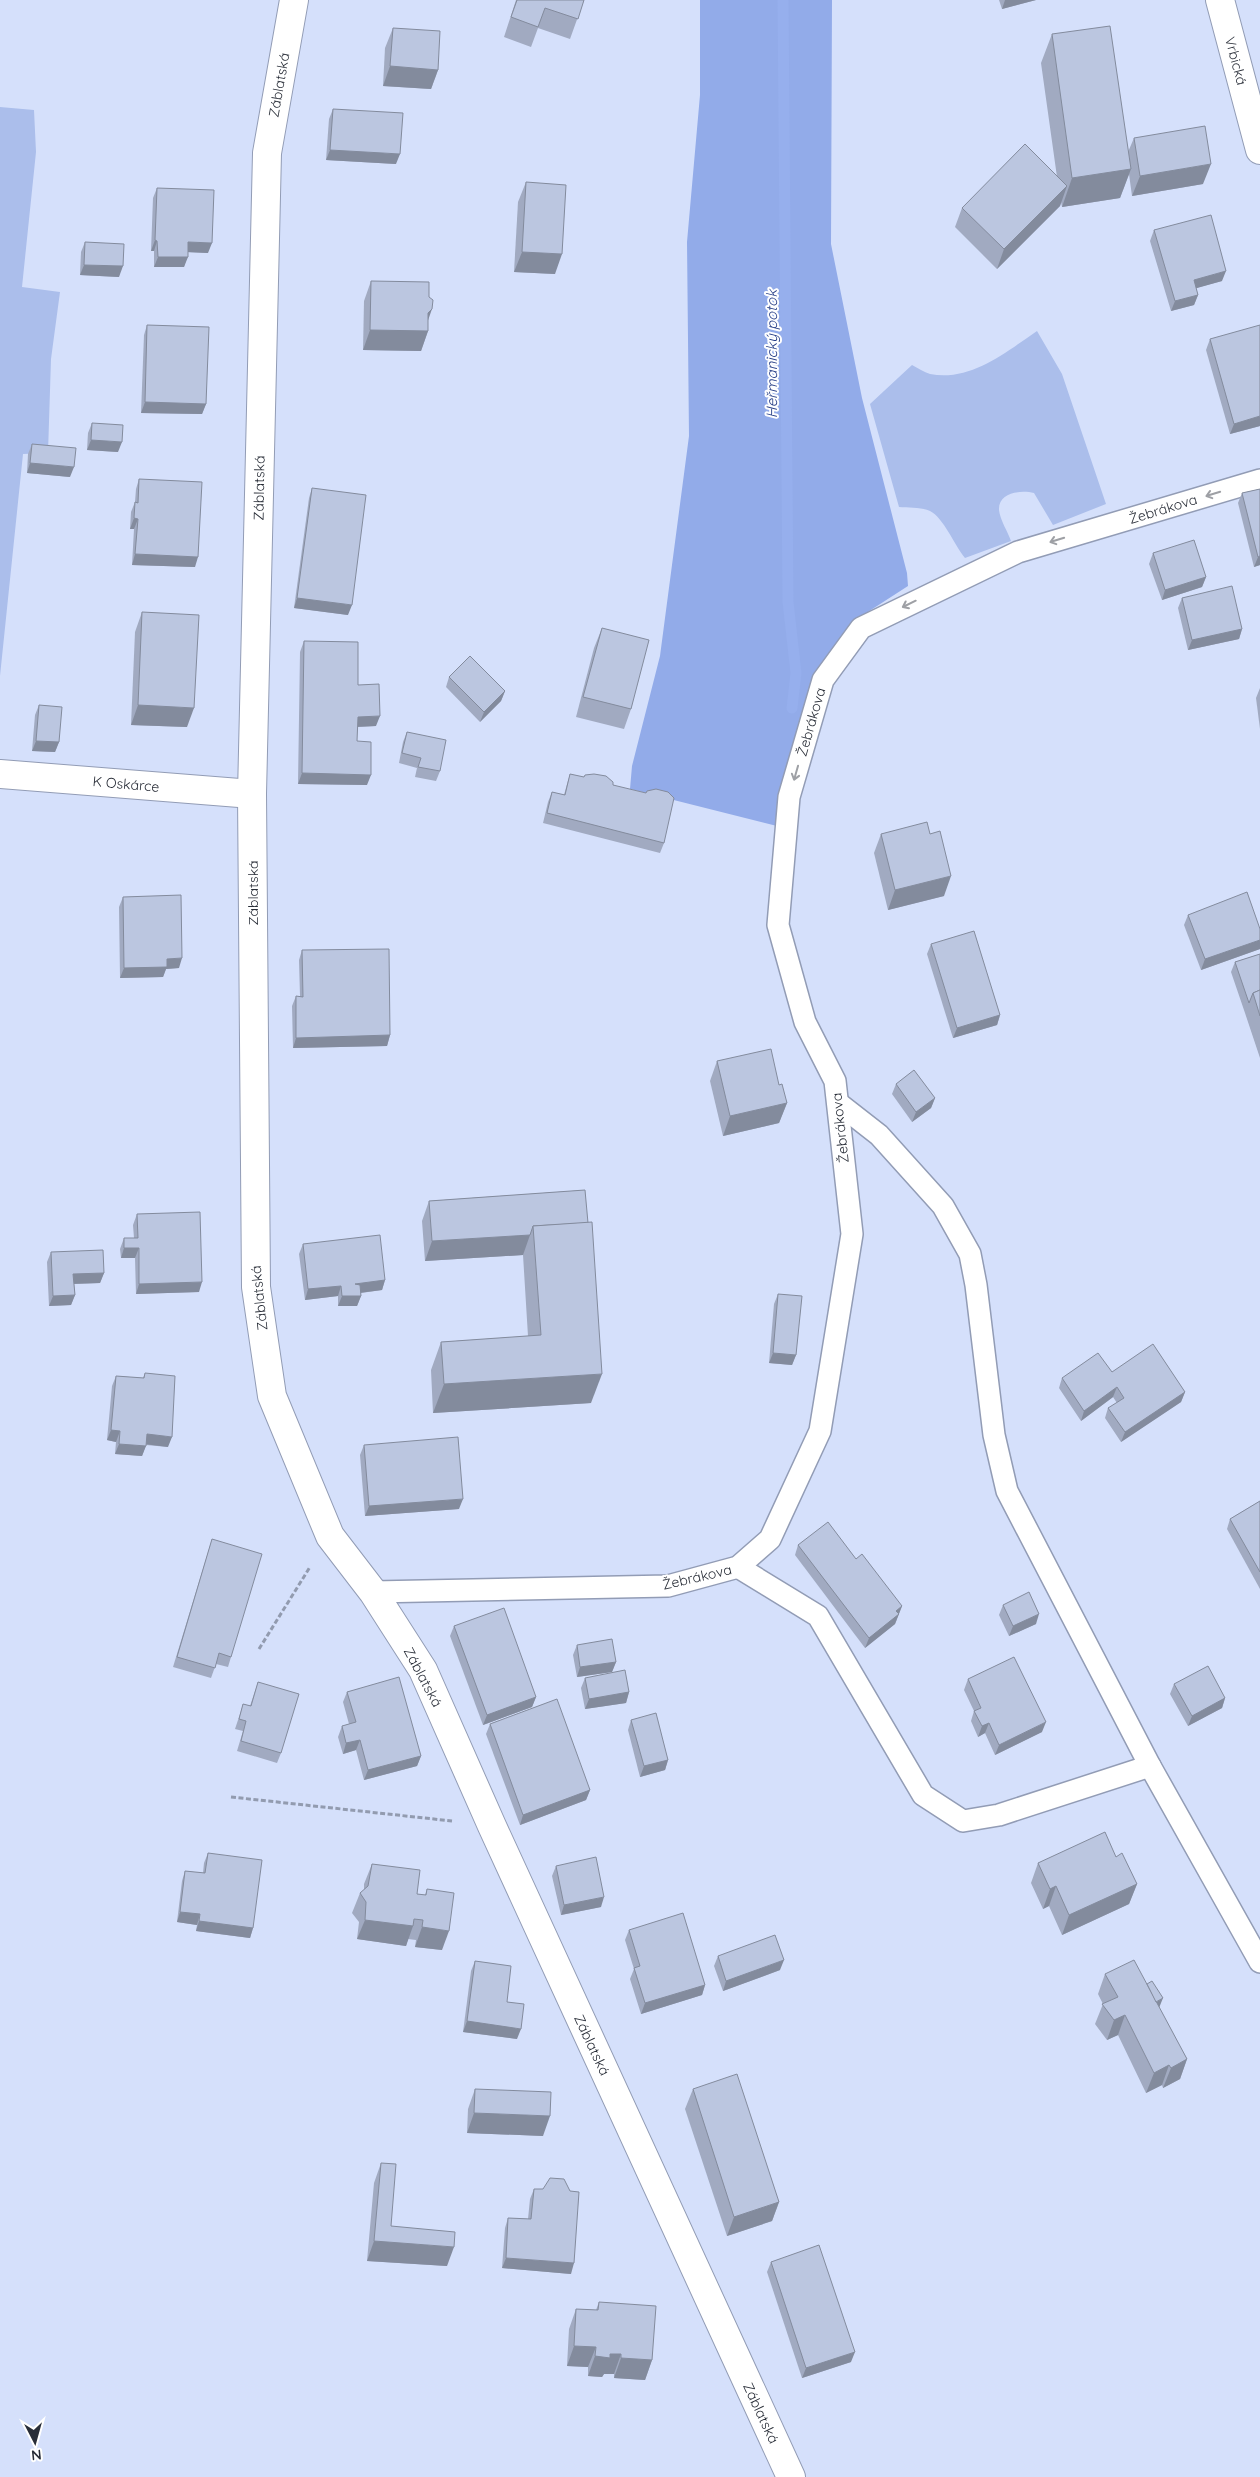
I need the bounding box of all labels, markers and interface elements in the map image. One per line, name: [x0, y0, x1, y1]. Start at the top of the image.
street label: Vrbická: [1221, 35, 1251, 87]
street label: Záblatská: [264, 51, 294, 119]
water label: Heřmanický potok: [762, 288, 781, 418]
street label: Záblatská: [249, 455, 269, 521]
one-way arrow: [1206, 489, 1222, 499]
street label: Žebrákova: [1127, 490, 1199, 528]
one-way arrow: [1050, 535, 1066, 545]
one-way arrow: [902, 600, 917, 610]
street label: Žebrákova: [793, 686, 829, 758]
one-way arrow: [791, 765, 801, 781]
street label: K Oskárce: [92, 772, 160, 796]
street label: Záblatská: [244, 860, 262, 926]
street label: Žebrákova: [827, 1092, 853, 1164]
street label: Záblatská: [247, 1265, 271, 1331]
street label: Žebrákova: [661, 1560, 733, 1594]
street label: Záblatská: [400, 1644, 446, 1710]
street label: Záblatská: [570, 2012, 614, 2078]
street label: Záblatská: [739, 2380, 783, 2446]
north arrow: [10, 2417, 60, 2467]
text: N: [30, 2445, 42, 2464]

